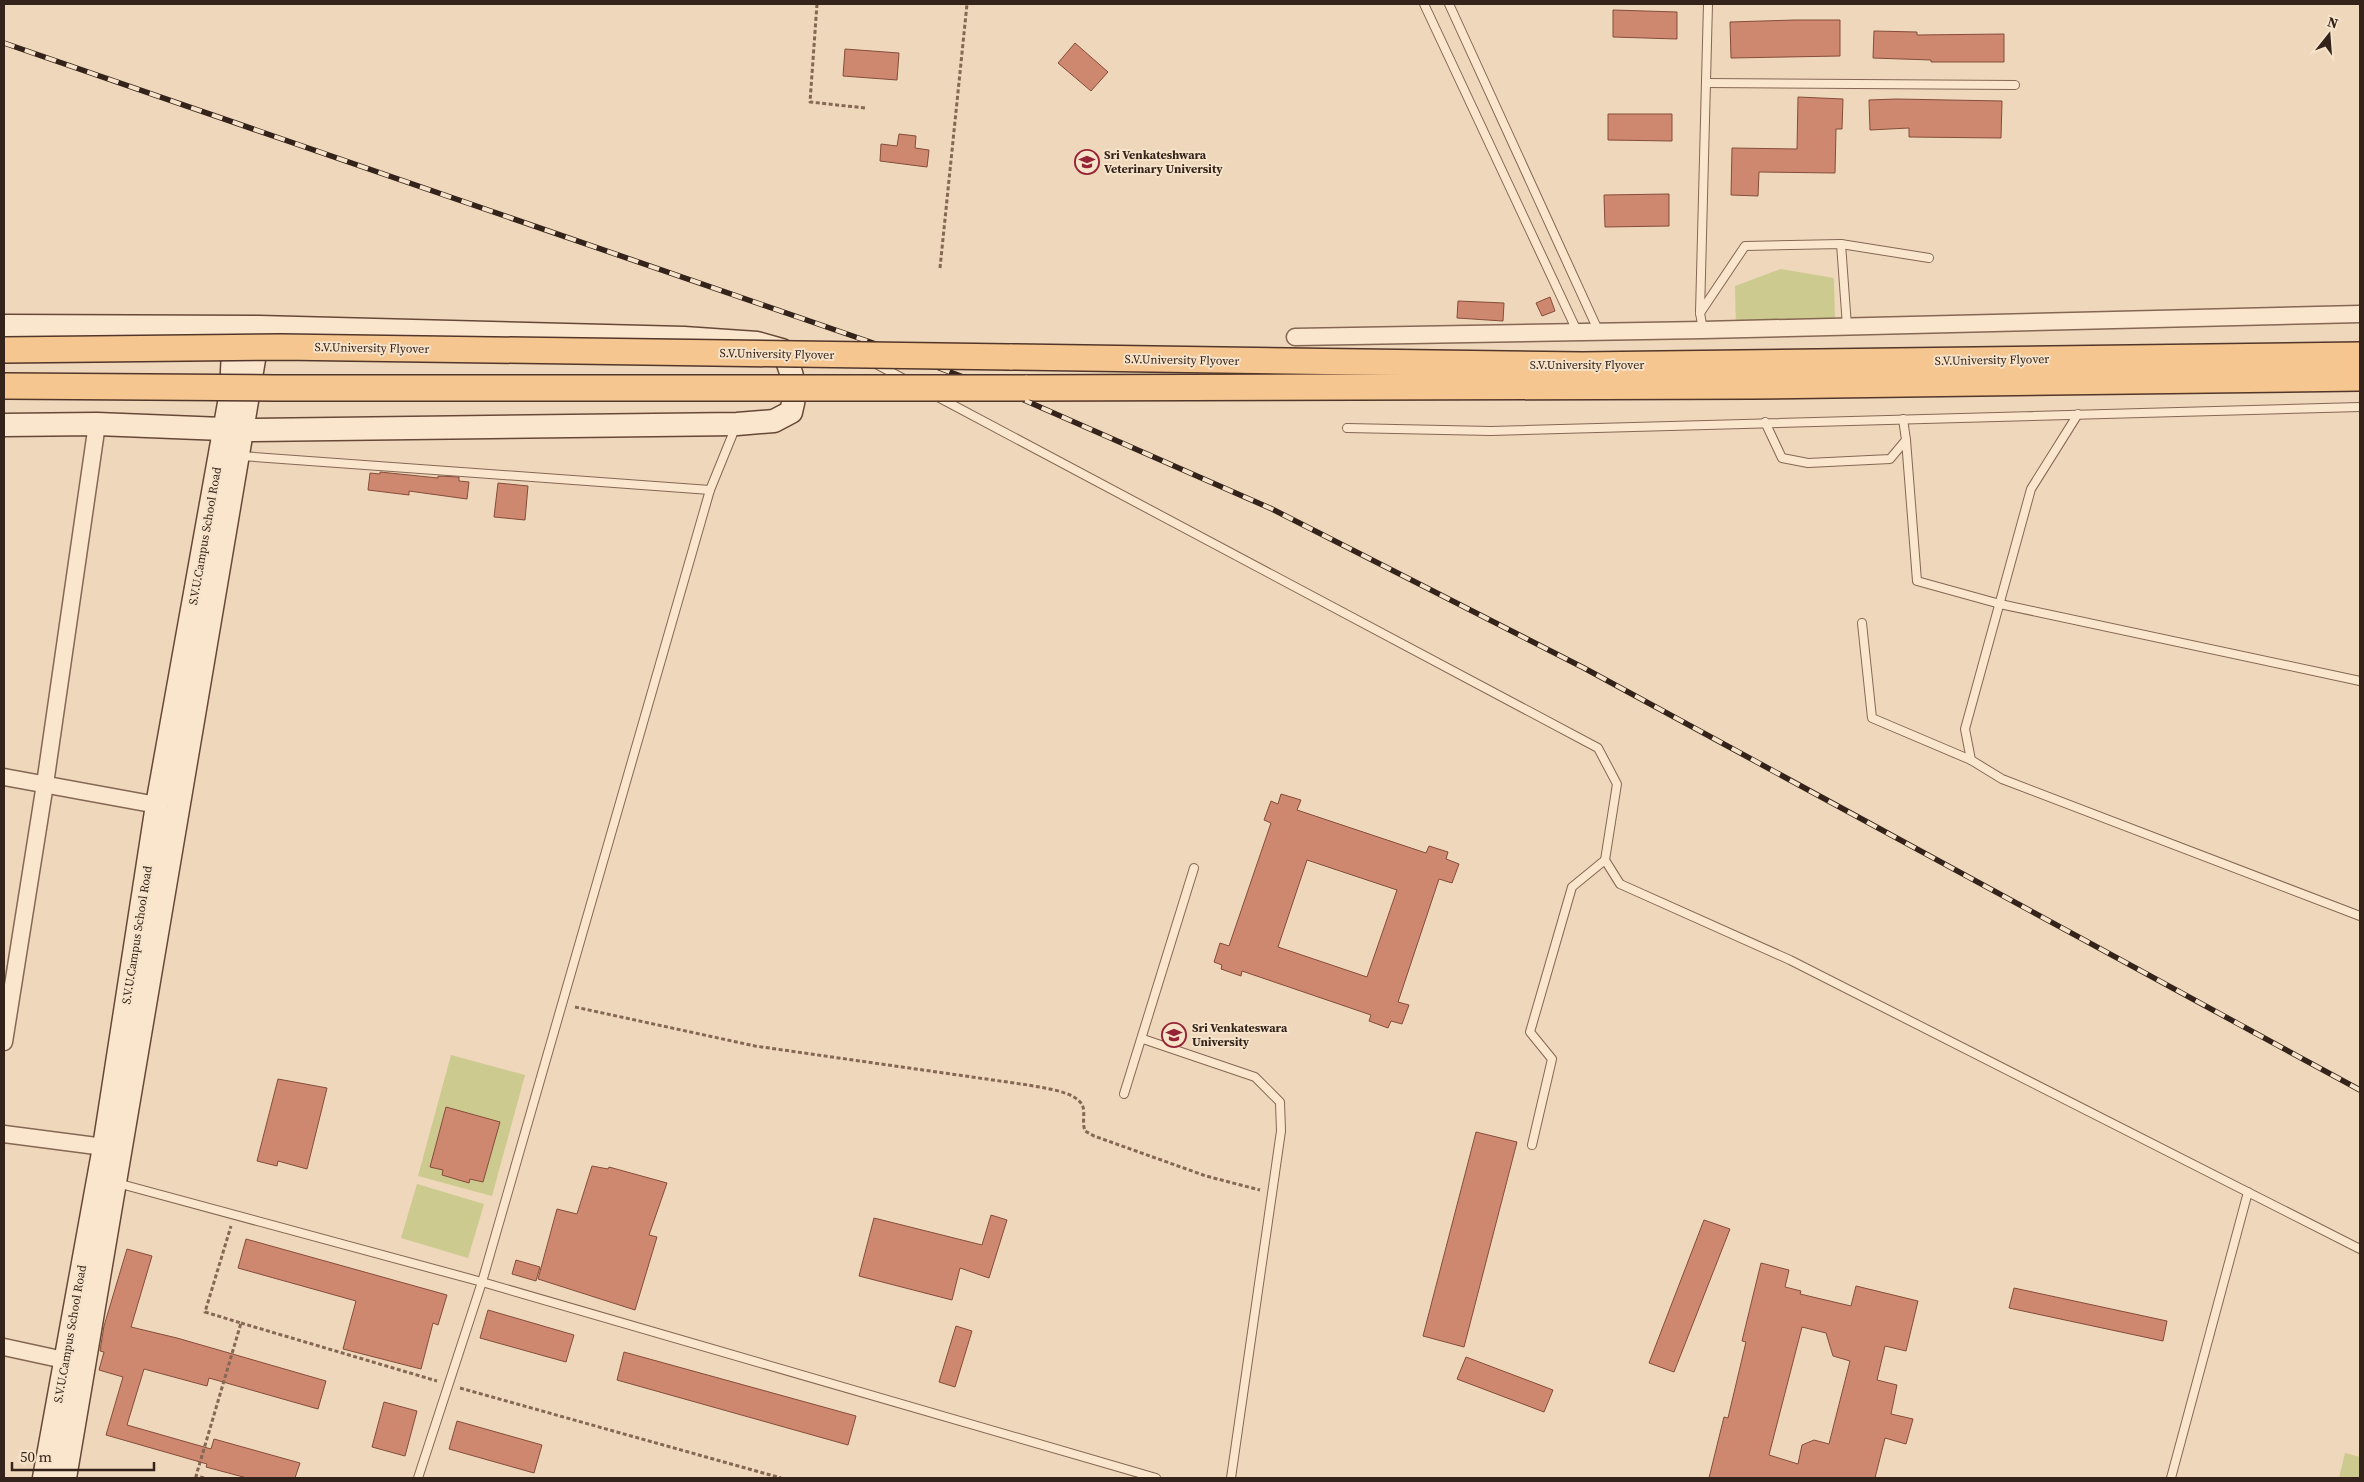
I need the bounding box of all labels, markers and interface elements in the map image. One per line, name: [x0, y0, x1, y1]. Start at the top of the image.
north arrow: [2304, 10, 2354, 60]
text: N: [2325, 12, 2341, 34]
place label: Sri Venkateshwara Veterinary University: [1104, 147, 1223, 177]
school or university icon: Sri Venkateshwara Veterinary University: [1074, 149, 1100, 175]
street label: S.V.University Flyover: [315, 339, 429, 357]
street label: S.V.University Flyover: [720, 345, 834, 363]
street label: S.V.University Flyover: [1125, 351, 1239, 369]
street label: S.V.University Flyover: [1935, 351, 2049, 369]
street label: S.V.University Flyover: [1530, 357, 1644, 373]
street label: S.V.U.Campus School Road: [185, 466, 225, 606]
street label: S.V.U.Campus School Road: [118, 865, 156, 1005]
place label: Sri Venkateswara University: [1192, 1020, 1288, 1050]
school or university icon: Sri Venkateswara University: [1161, 1022, 1187, 1048]
street label: S.V.U.Campus School Road: [50, 1264, 90, 1404]
scale bar: [12, 1440, 155, 1472]
text: 50 m: [20, 1446, 52, 1467]

